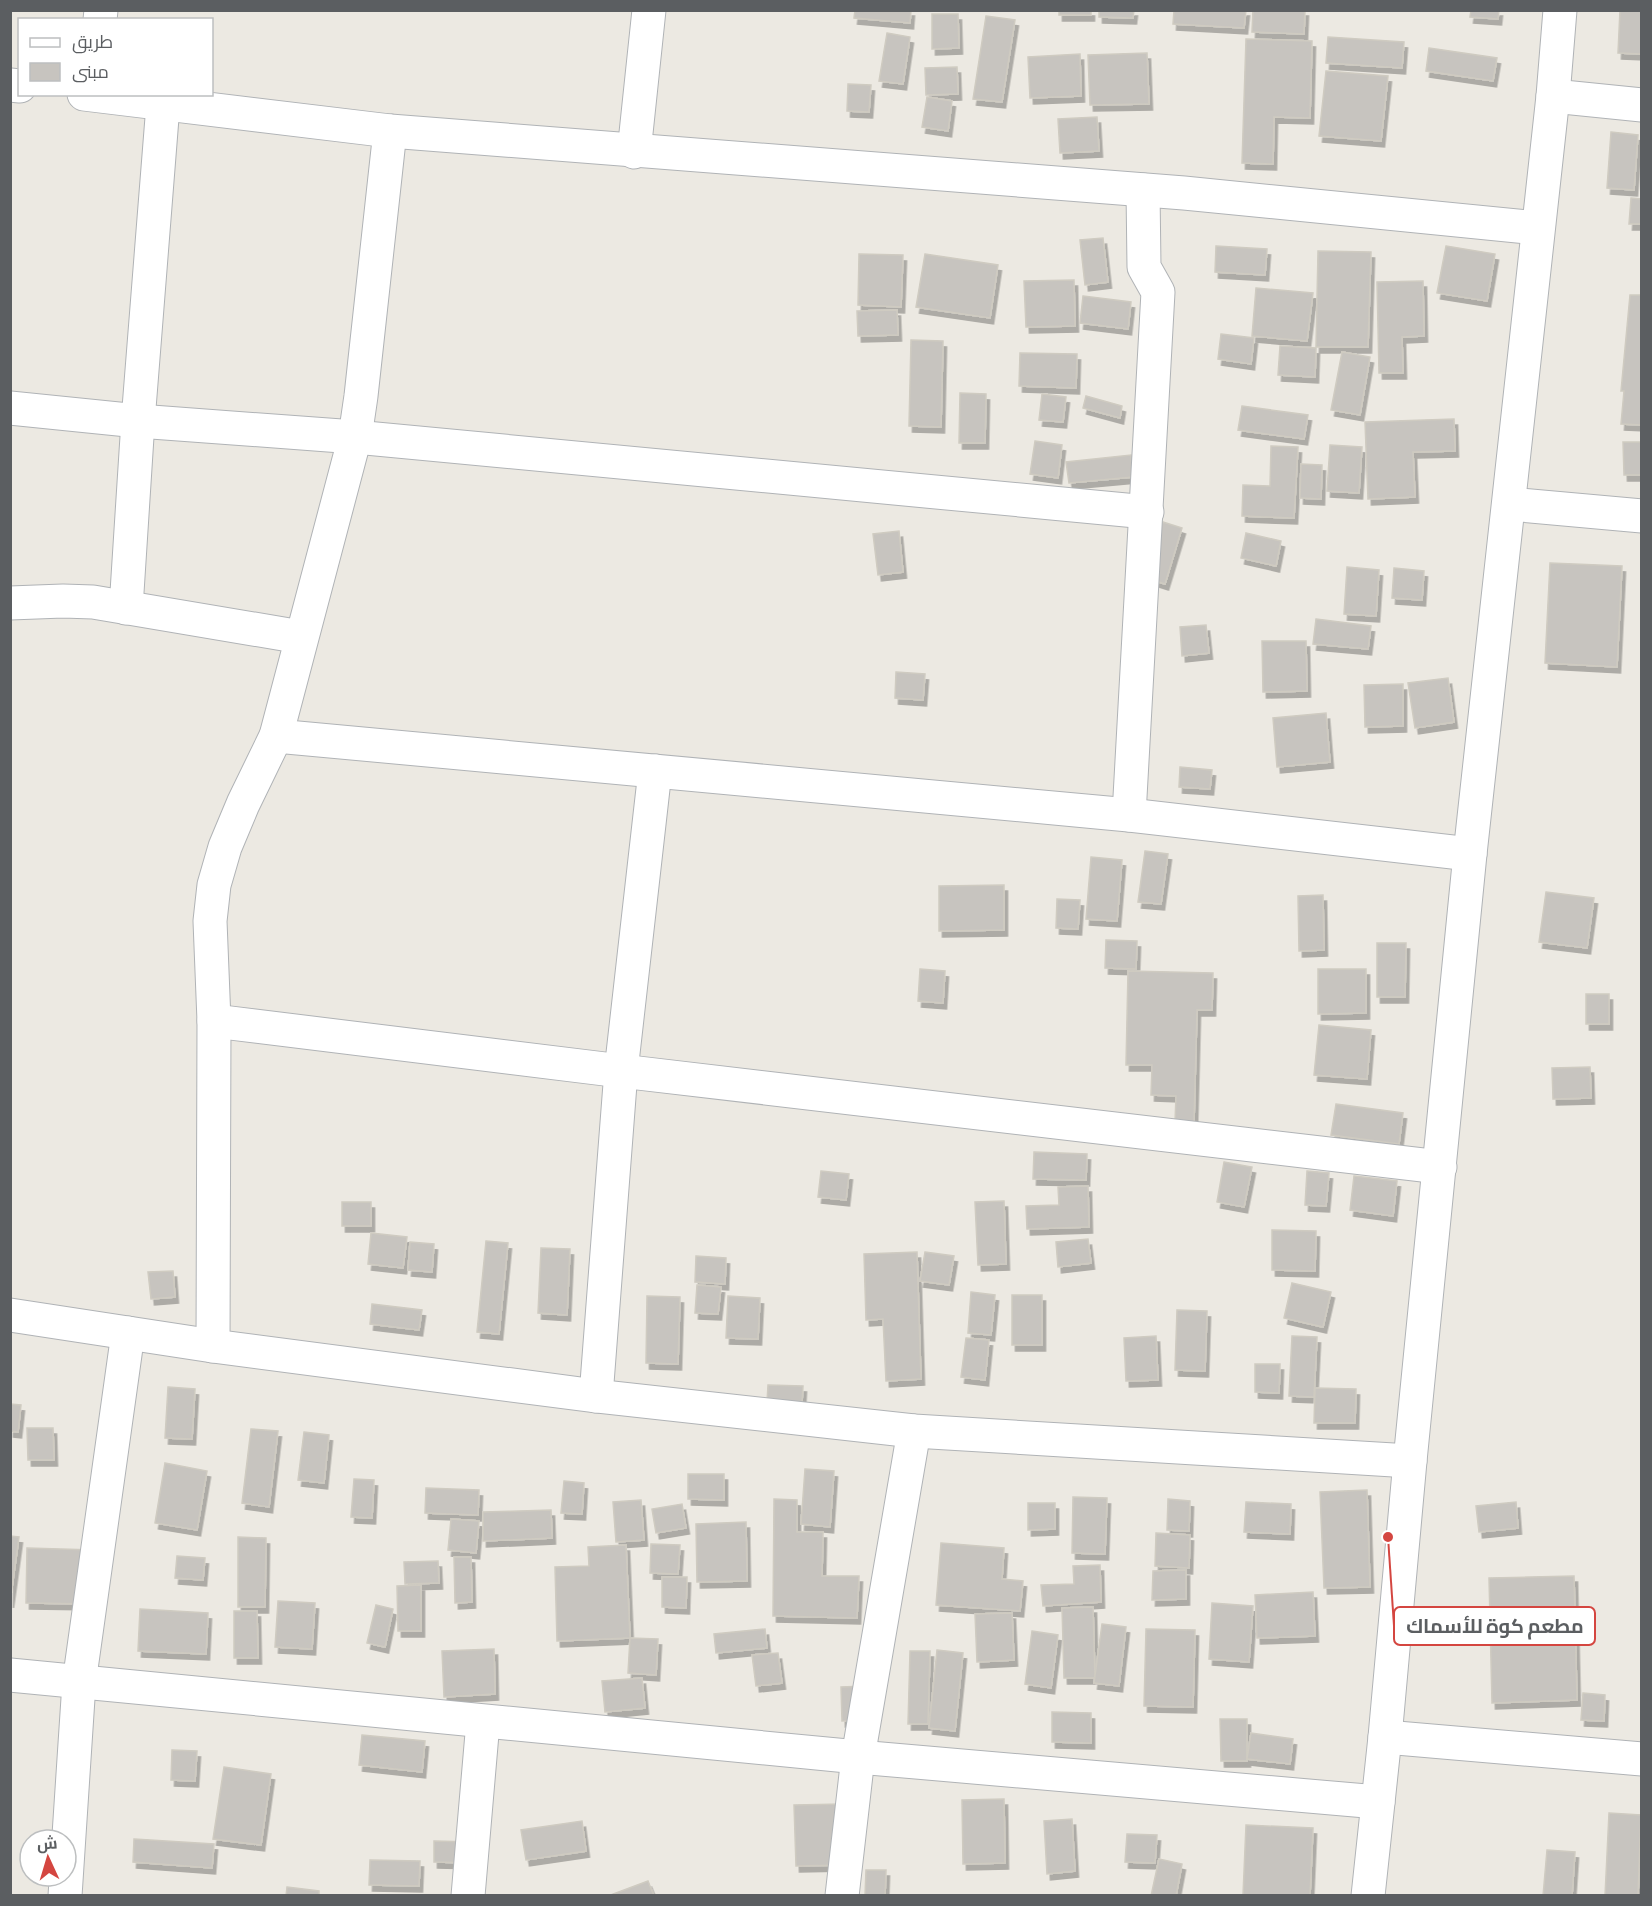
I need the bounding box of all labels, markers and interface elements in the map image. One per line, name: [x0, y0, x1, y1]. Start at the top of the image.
legend: [18, 18, 213, 96]
text: طريق: [72, 32, 113, 54]
text: مبنى: [72, 62, 109, 83]
callout: مطعم كوة للأسماك: [1394, 1607, 1595, 1645]
text: مطعم كوة للأسماك: [1406, 1615, 1584, 1640]
north arrow: [18, 1828, 78, 1888]
text: ش: [36, 1834, 58, 1855]

